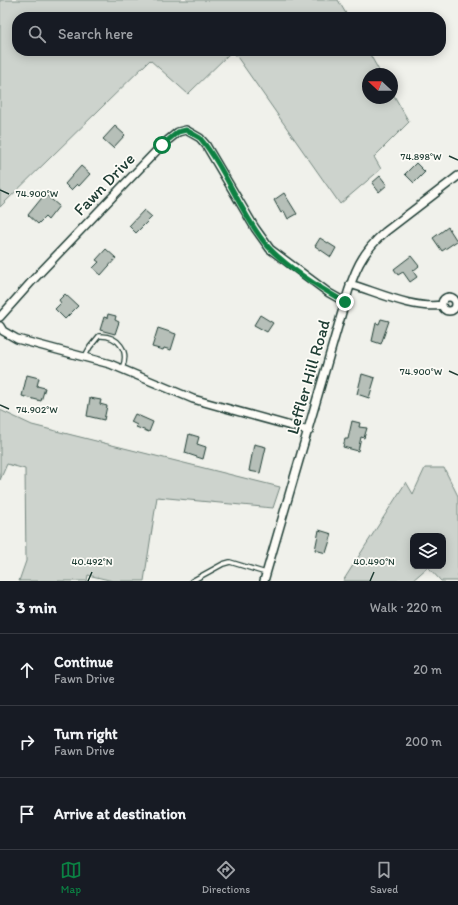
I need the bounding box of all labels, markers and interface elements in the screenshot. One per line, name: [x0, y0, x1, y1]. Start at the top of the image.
search box: [12, 12, 446, 56]
icon: search: [26, 23, 48, 45]
text: Search here: [58, 25, 133, 43]
north arrow: [362, 68, 398, 104]
route start: [153, 136, 171, 154]
street label: Fawn Drive: [69, 148, 139, 220]
text: 74.898°W: [400, 150, 442, 163]
text: 74.900°W: [16, 187, 59, 200]
route end: [336, 293, 354, 311]
street label: Leffler Hill Road: [282, 317, 334, 437]
text: 74.900°W: [400, 365, 443, 378]
text: 74.902°W: [16, 403, 58, 416]
map controls: [410, 533, 446, 569]
button: layers: [410, 533, 446, 569]
text: 40.492°N: [72, 555, 113, 568]
text: 40.490°N: [353, 555, 395, 568]
text: 3 min: [16, 597, 57, 617]
text: Walk · 220 m: [370, 600, 442, 615]
text: Continue: [54, 653, 113, 671]
icon: ahead: [16, 659, 38, 681]
text: 20 m: [413, 662, 442, 677]
text: Fawn Drive: [54, 671, 115, 686]
text: Turn right: [54, 725, 118, 743]
icon: right: [16, 731, 38, 753]
text: 200 m: [405, 734, 442, 749]
text: Fawn Drive: [54, 743, 115, 758]
icon: arrive: [16, 803, 38, 825]
text: Arrive at destination: [54, 805, 186, 823]
tab: Map: [60, 859, 82, 896]
tab: Directions: [202, 859, 250, 896]
tab: Saved: [370, 859, 398, 896]

